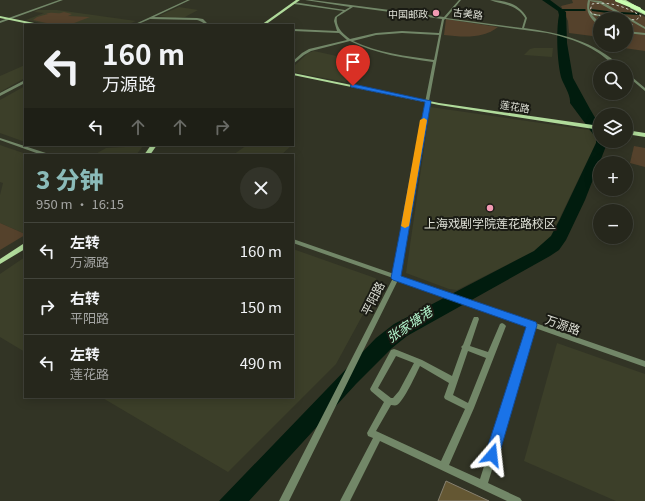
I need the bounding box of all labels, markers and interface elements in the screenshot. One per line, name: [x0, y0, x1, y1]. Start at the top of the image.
street label: 古美路: [452, 4, 484, 22]
place label: 中国邮政: [388, 6, 428, 21]
marker: 中国邮政: [431, 8, 441, 18]
map controls: [593, 12, 633, 244]
button: sound: [593, 12, 633, 52]
text: 160 m: [102, 33, 185, 73]
icon: left: [36, 40, 88, 92]
pin: [336, 45, 370, 86]
icon: arrive: [342, 51, 364, 73]
button: search: [593, 60, 633, 100]
text: 万源路: [102, 70, 156, 96]
street label: 莲花路: [499, 96, 531, 116]
button: layers: [593, 108, 633, 148]
icon: left: [85, 116, 107, 138]
icon: ahead: [127, 116, 149, 138]
icon: ahead: [169, 116, 191, 138]
icon: right: [211, 116, 233, 138]
button: +: [593, 156, 633, 196]
text: 3 分钟: [36, 161, 104, 196]
button: close: [240, 167, 282, 209]
text: 950 m · 16:15: [36, 194, 124, 213]
marker: 上海戏剧学院莲花路校区: [485, 203, 495, 213]
button: −: [593, 204, 633, 244]
place label: 上海戏剧学院莲花路校区: [424, 214, 556, 231]
text: 左转: [70, 231, 100, 252]
icon: left: [36, 240, 58, 262]
text: 160 m: [240, 240, 282, 261]
text: 万源路: [70, 252, 109, 271]
street label: 平阳路: [356, 278, 388, 318]
text: 右转: [70, 287, 100, 308]
icon: right: [36, 296, 58, 318]
text: 150 m: [240, 296, 282, 317]
water label: 张家塘港: [382, 300, 438, 346]
text: 平阳路: [70, 308, 109, 327]
street label: 万源路: [543, 310, 583, 338]
text: 左转: [70, 343, 100, 364]
icon: left: [36, 352, 58, 374]
text: 490 m: [240, 352, 282, 373]
text: 莲花路: [70, 364, 109, 383]
position arrow: [471, 434, 513, 476]

